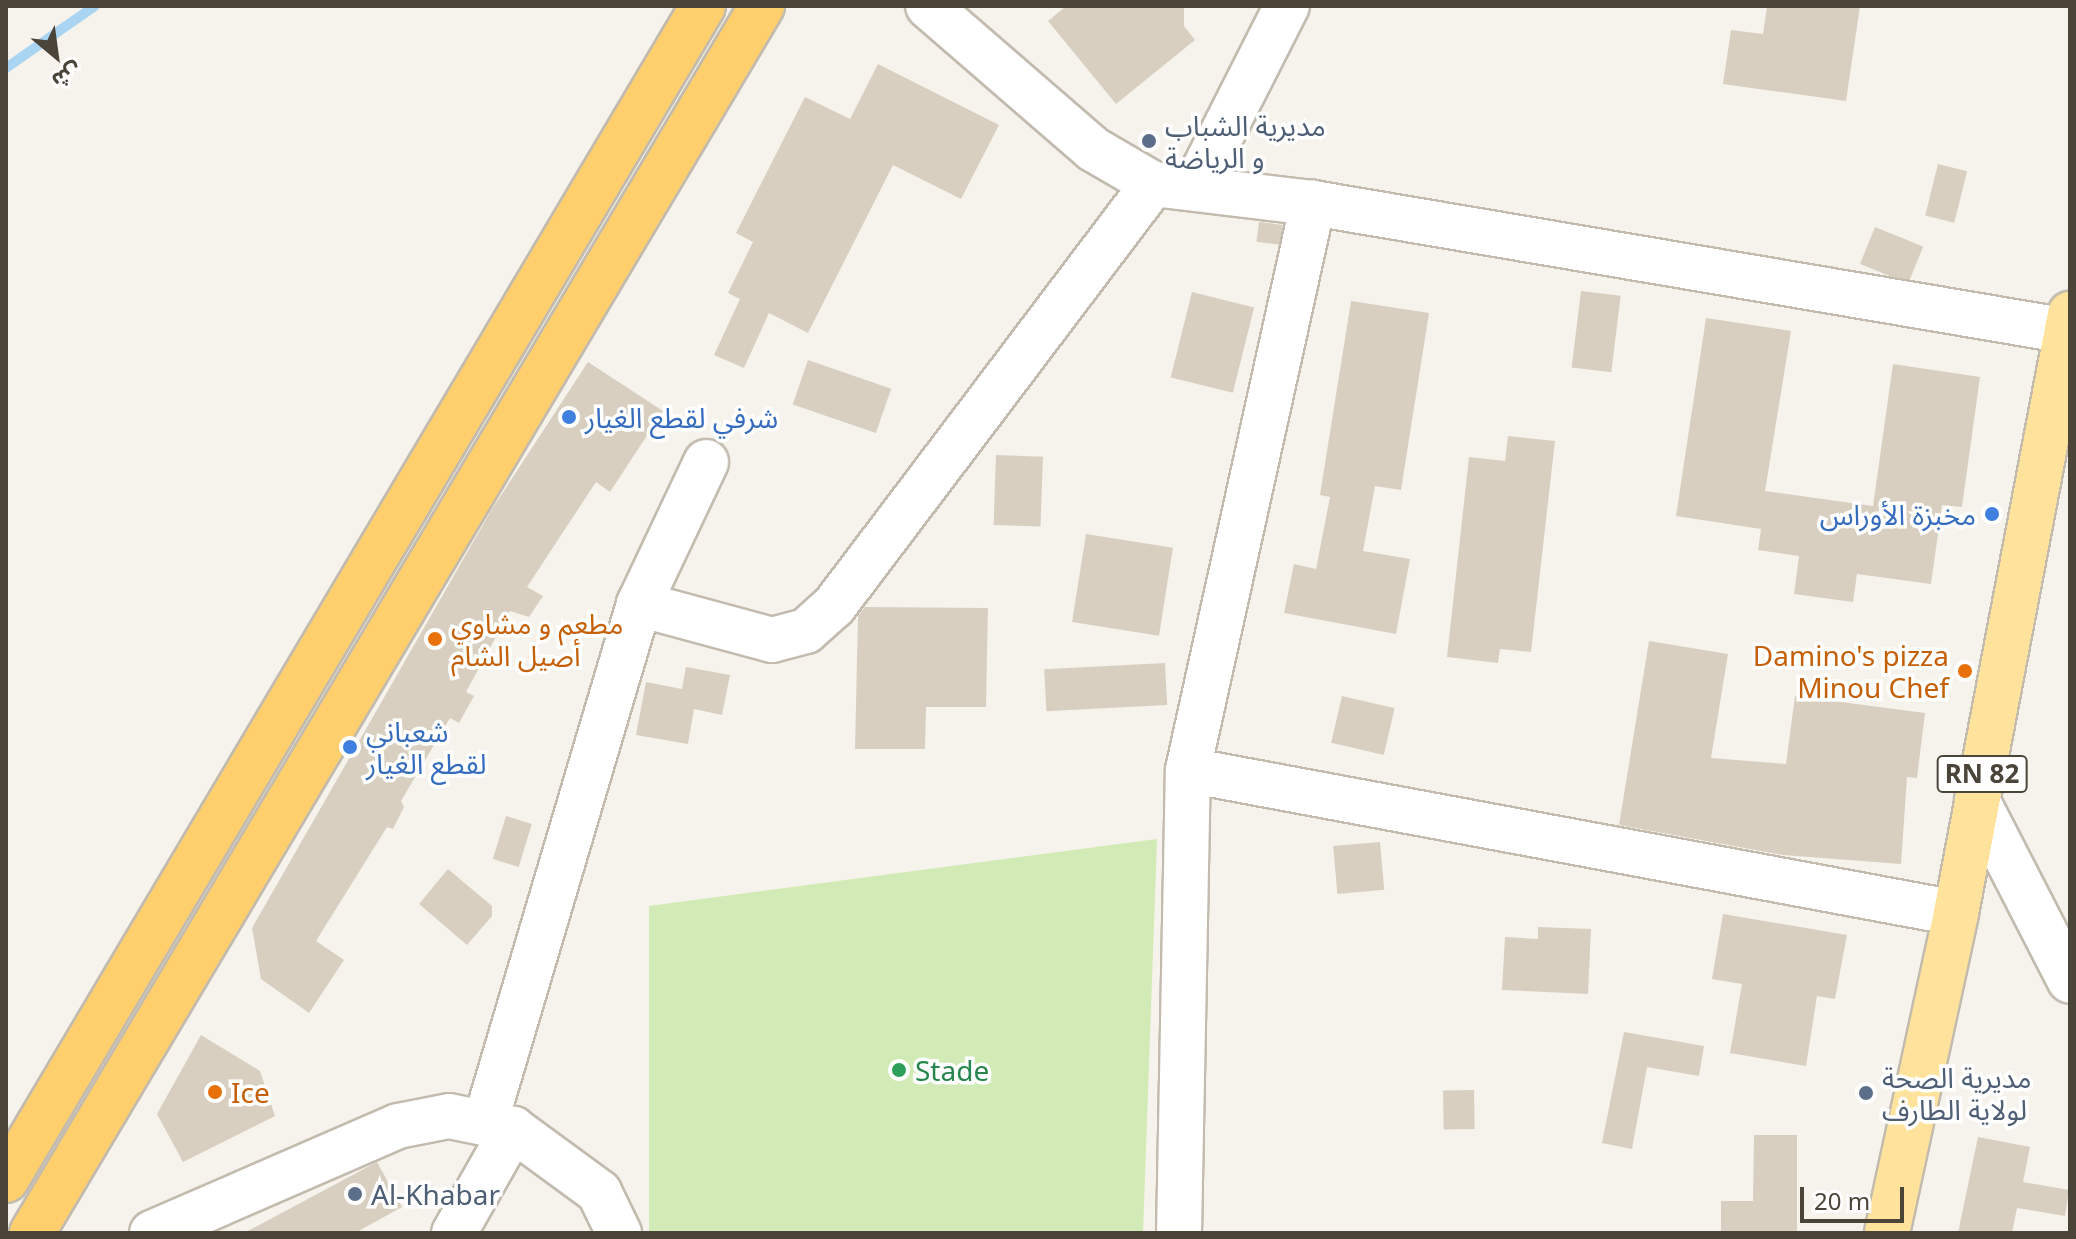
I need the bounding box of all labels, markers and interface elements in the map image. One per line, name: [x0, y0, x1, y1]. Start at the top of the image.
north arrow: [16, 16, 96, 96]
text: ش: [47, 57, 88, 97]
place label: مديرية الشباب و الرياضة: [1165, 108, 1326, 174]
marker: مديرية الشباب و الرياضة: [1140, 132, 1158, 150]
place label: شرفي لقطع الغيار: [585, 400, 778, 434]
marker: شرفي لقطع الغيار: [560, 408, 578, 426]
place label: مخبزة الأوراس: [1820, 497, 1976, 531]
marker: مخبزة الأوراس: [1983, 505, 2001, 523]
place label: مطعم و مشاوي أصيل الشام: [451, 606, 623, 672]
marker: مطعم و مشاوي أصيل الشام: [426, 630, 444, 648]
place label: Damino's pizza Minou Chef: [1753, 638, 1949, 704]
marker: Damino's pizza Minou Chef: [1956, 662, 1974, 680]
place label: شعباني لقطع الغيار: [366, 714, 487, 780]
marker: شعباني لقطع الغيار: [341, 738, 359, 756]
road number: RN 82: [1936, 752, 2028, 796]
place label: Stade: [915, 1053, 989, 1087]
place label: مديرية الصحة لولاية الطارف: [1882, 1060, 2031, 1126]
marker: Stade: [890, 1061, 908, 1079]
place label: Ice: [231, 1075, 270, 1109]
marker: Ice: [206, 1083, 224, 1101]
marker: مديرية الصحة لولاية الطارف: [1857, 1084, 1875, 1102]
scale bar: [1804, 1171, 1908, 1221]
place label: Al-Khabar: [371, 1177, 500, 1211]
text: 20 m: [1814, 1184, 1870, 1217]
marker: Al-Khabar: [346, 1185, 364, 1203]

